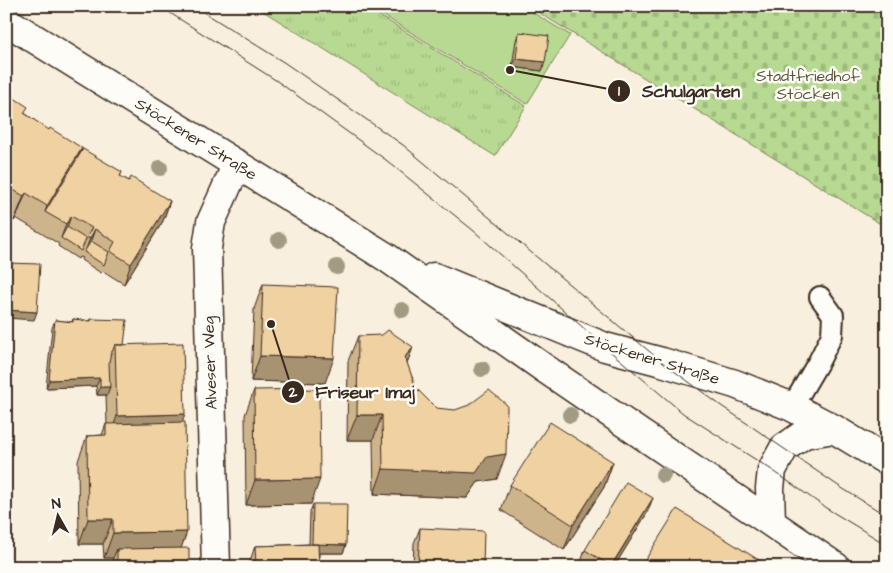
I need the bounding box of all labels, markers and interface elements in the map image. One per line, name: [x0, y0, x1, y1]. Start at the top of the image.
park label: Stadtfriedhof Stöcken: [756, 65, 860, 105]
callout: Schulgarten: [607, 75, 750, 108]
text: Schulgarten: [641, 79, 740, 105]
text: 1: [618, 81, 620, 102]
street label: Stöckener Straße: [131, 93, 261, 186]
street label: Alveser Weg: [197, 316, 224, 410]
street label: Stöckener Straße: [582, 328, 722, 390]
callout: Friseur Imaj: [281, 375, 425, 408]
text: Friseur Imaj: [315, 380, 415, 405]
text: 2: [288, 382, 298, 403]
north arrow: [32, 490, 82, 540]
text: N: [51, 494, 62, 515]

